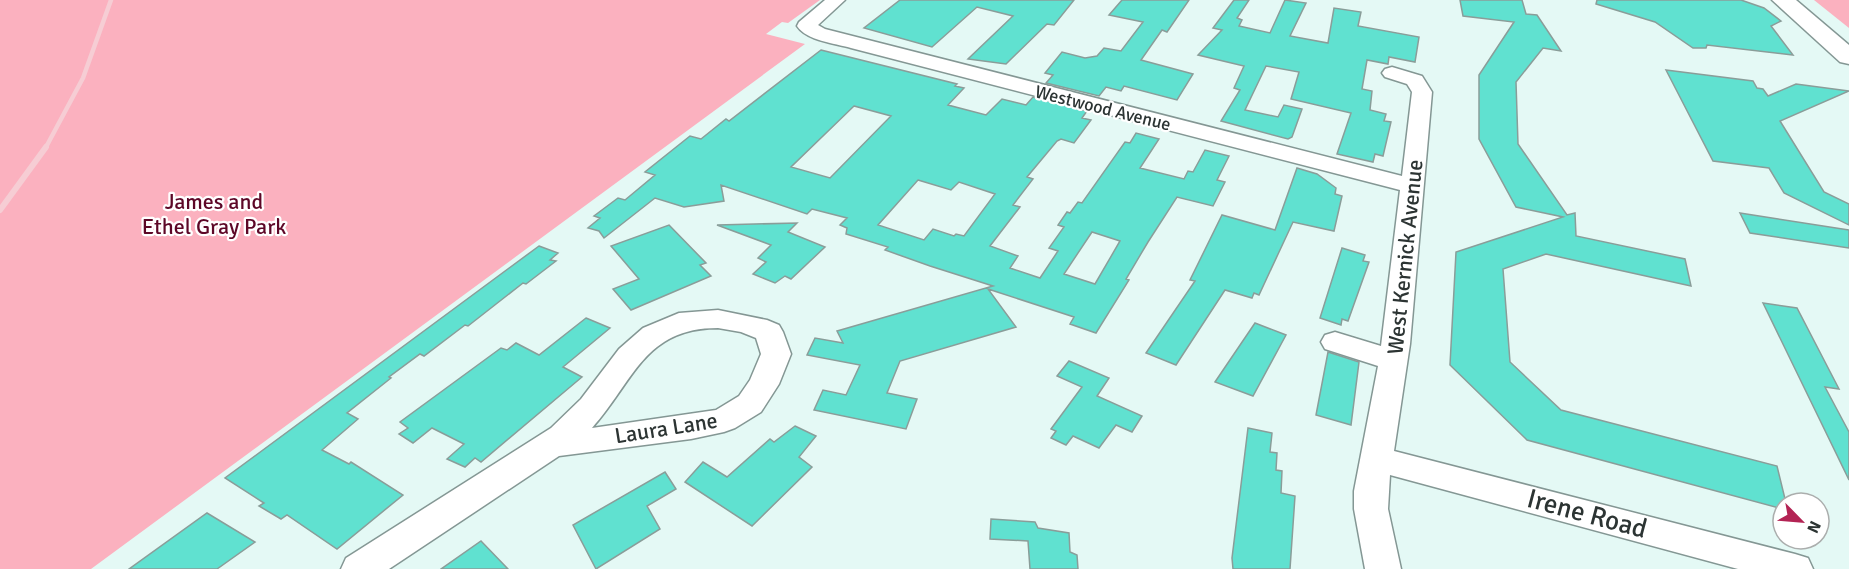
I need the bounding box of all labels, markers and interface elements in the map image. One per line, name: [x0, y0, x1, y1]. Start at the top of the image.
street label: Westwood Avenue: [1033, 80, 1173, 136]
street label: West Kernick Avenue: [1381, 158, 1429, 356]
park label: James and Ethel Gray Park: [142, 188, 286, 240]
street label: Laura Lane: [613, 407, 719, 449]
street label: Irene Road: [1523, 482, 1651, 546]
north arrow: [1771, 491, 1831, 551]
text: N: [1802, 518, 1825, 536]

